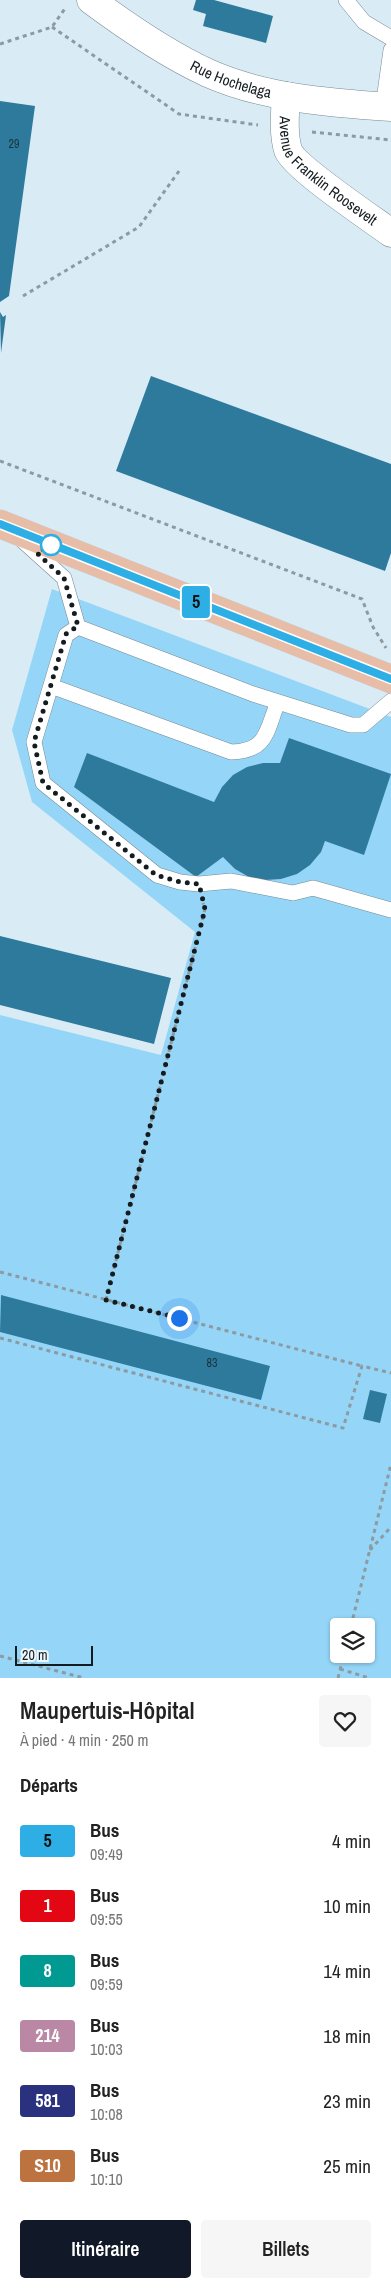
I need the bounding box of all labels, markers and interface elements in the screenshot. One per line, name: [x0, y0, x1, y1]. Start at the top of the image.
street label: Rue Hochelaga: [187, 55, 274, 103]
street label: Avenue Franklin Roosevelt: [275, 115, 382, 230]
house number: 29: [9, 136, 19, 152]
unlabelled marker: [40, 534, 62, 556]
line badge: 5: [180, 586, 212, 618]
text: 5: [192, 589, 200, 614]
your location: [167, 1306, 192, 1331]
house number: 83: [207, 1355, 217, 1371]
map controls: [330, 1618, 375, 1663]
button: layers: [330, 1618, 375, 1663]
scale bar: [15, 1643, 92, 1666]
text: 20 m: [22, 1646, 48, 1664]
text: Maupertuis-Hôpital: [20, 1694, 195, 1726]
button: heart: [319, 1695, 371, 1747]
text: À pied · 4 min · 250 m: [20, 1729, 148, 1751]
text: Départs: [20, 1772, 78, 1798]
text: Bus: [90, 1817, 119, 1843]
text: 5: [43, 1828, 52, 1853]
text: 4 min: [332, 1828, 371, 1854]
text: 09:49: [90, 1843, 123, 1865]
text: Bus: [90, 1882, 119, 1908]
text: 1: [43, 1893, 52, 1918]
text: 10 min: [323, 1893, 371, 1919]
text: 09:55: [90, 1908, 123, 1930]
text: Bus: [90, 1947, 119, 1973]
text: 8: [43, 1958, 52, 1983]
text: 14 min: [323, 1958, 371, 1984]
text: 09:59: [90, 1973, 123, 1995]
text: Bus: [90, 2012, 119, 2038]
text: 214: [35, 2023, 60, 2048]
text: 18 min: [323, 2023, 371, 2049]
text: 10:03: [90, 2038, 123, 2060]
text: Bus: [90, 2077, 119, 2103]
text: 581: [35, 2088, 60, 2113]
text: 23 min: [323, 2088, 371, 2114]
text: 10:08: [90, 2103, 123, 2125]
text: Bus: [90, 2142, 119, 2168]
text: S10: [34, 2153, 61, 2178]
text: 25 min: [323, 2153, 371, 2179]
text: 10:10: [90, 2168, 123, 2190]
button: Itinéraire: [20, 2220, 191, 2278]
button: Billets: [201, 2220, 371, 2278]

